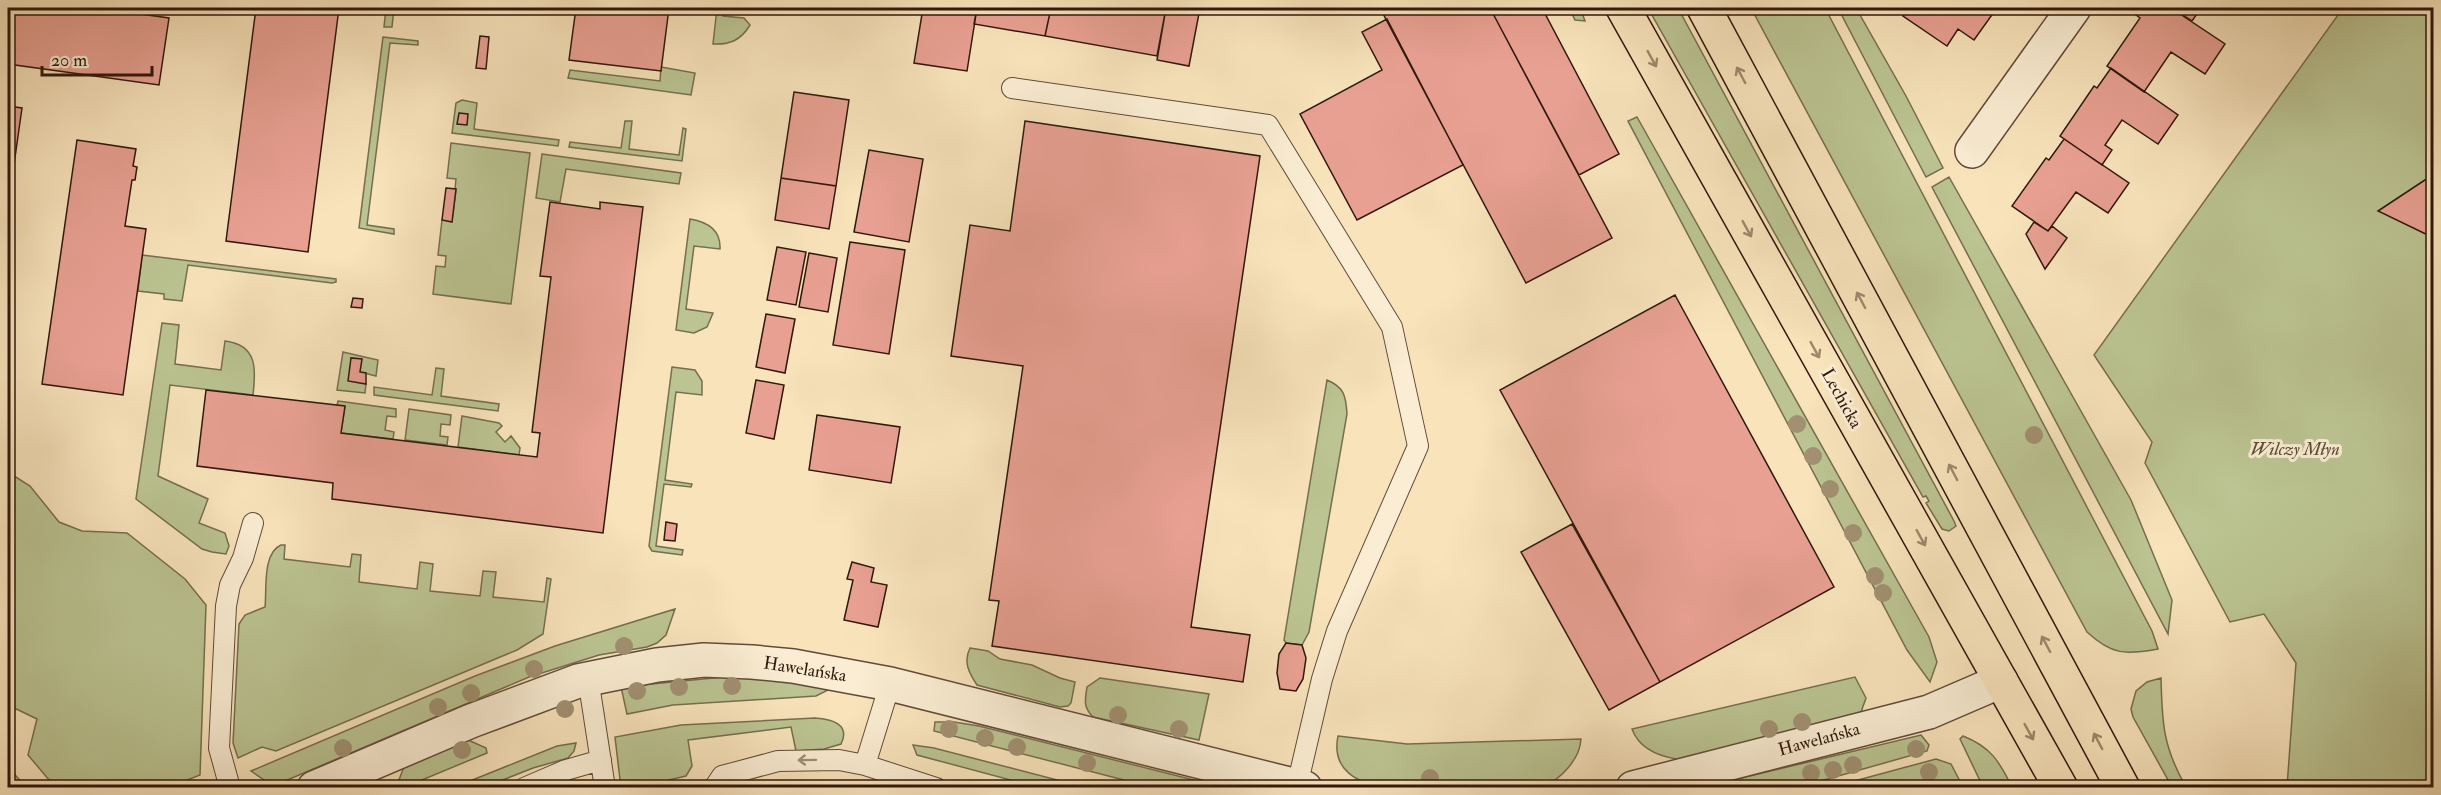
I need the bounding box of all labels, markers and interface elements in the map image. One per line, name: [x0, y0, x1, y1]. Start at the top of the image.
scale bar: [42, 39, 152, 77]
text: 20 m: [51, 49, 87, 72]
one-way arrow: [1647, 49, 1658, 67]
one-way arrow: [1735, 67, 1746, 85]
one-way arrow: [1741, 220, 1753, 237]
one-way arrow: [1855, 292, 1867, 309]
one-way arrow: [1809, 341, 1821, 358]
street label: Lechicka: [1816, 364, 1868, 433]
park label: Wilczy Młyn: [2250, 438, 2340, 461]
one-way arrow: [1947, 464, 1959, 481]
one-way arrow: [1916, 529, 1927, 547]
one-way arrow: [2039, 635, 2051, 653]
street label: Hawelańska: [762, 652, 849, 687]
street label: Hawelańska: [1776, 717, 1863, 761]
one-way arrow: [2024, 723, 2036, 740]
one-way arrow: [2092, 733, 2103, 751]
one-way arrow: [797, 754, 817, 766]

